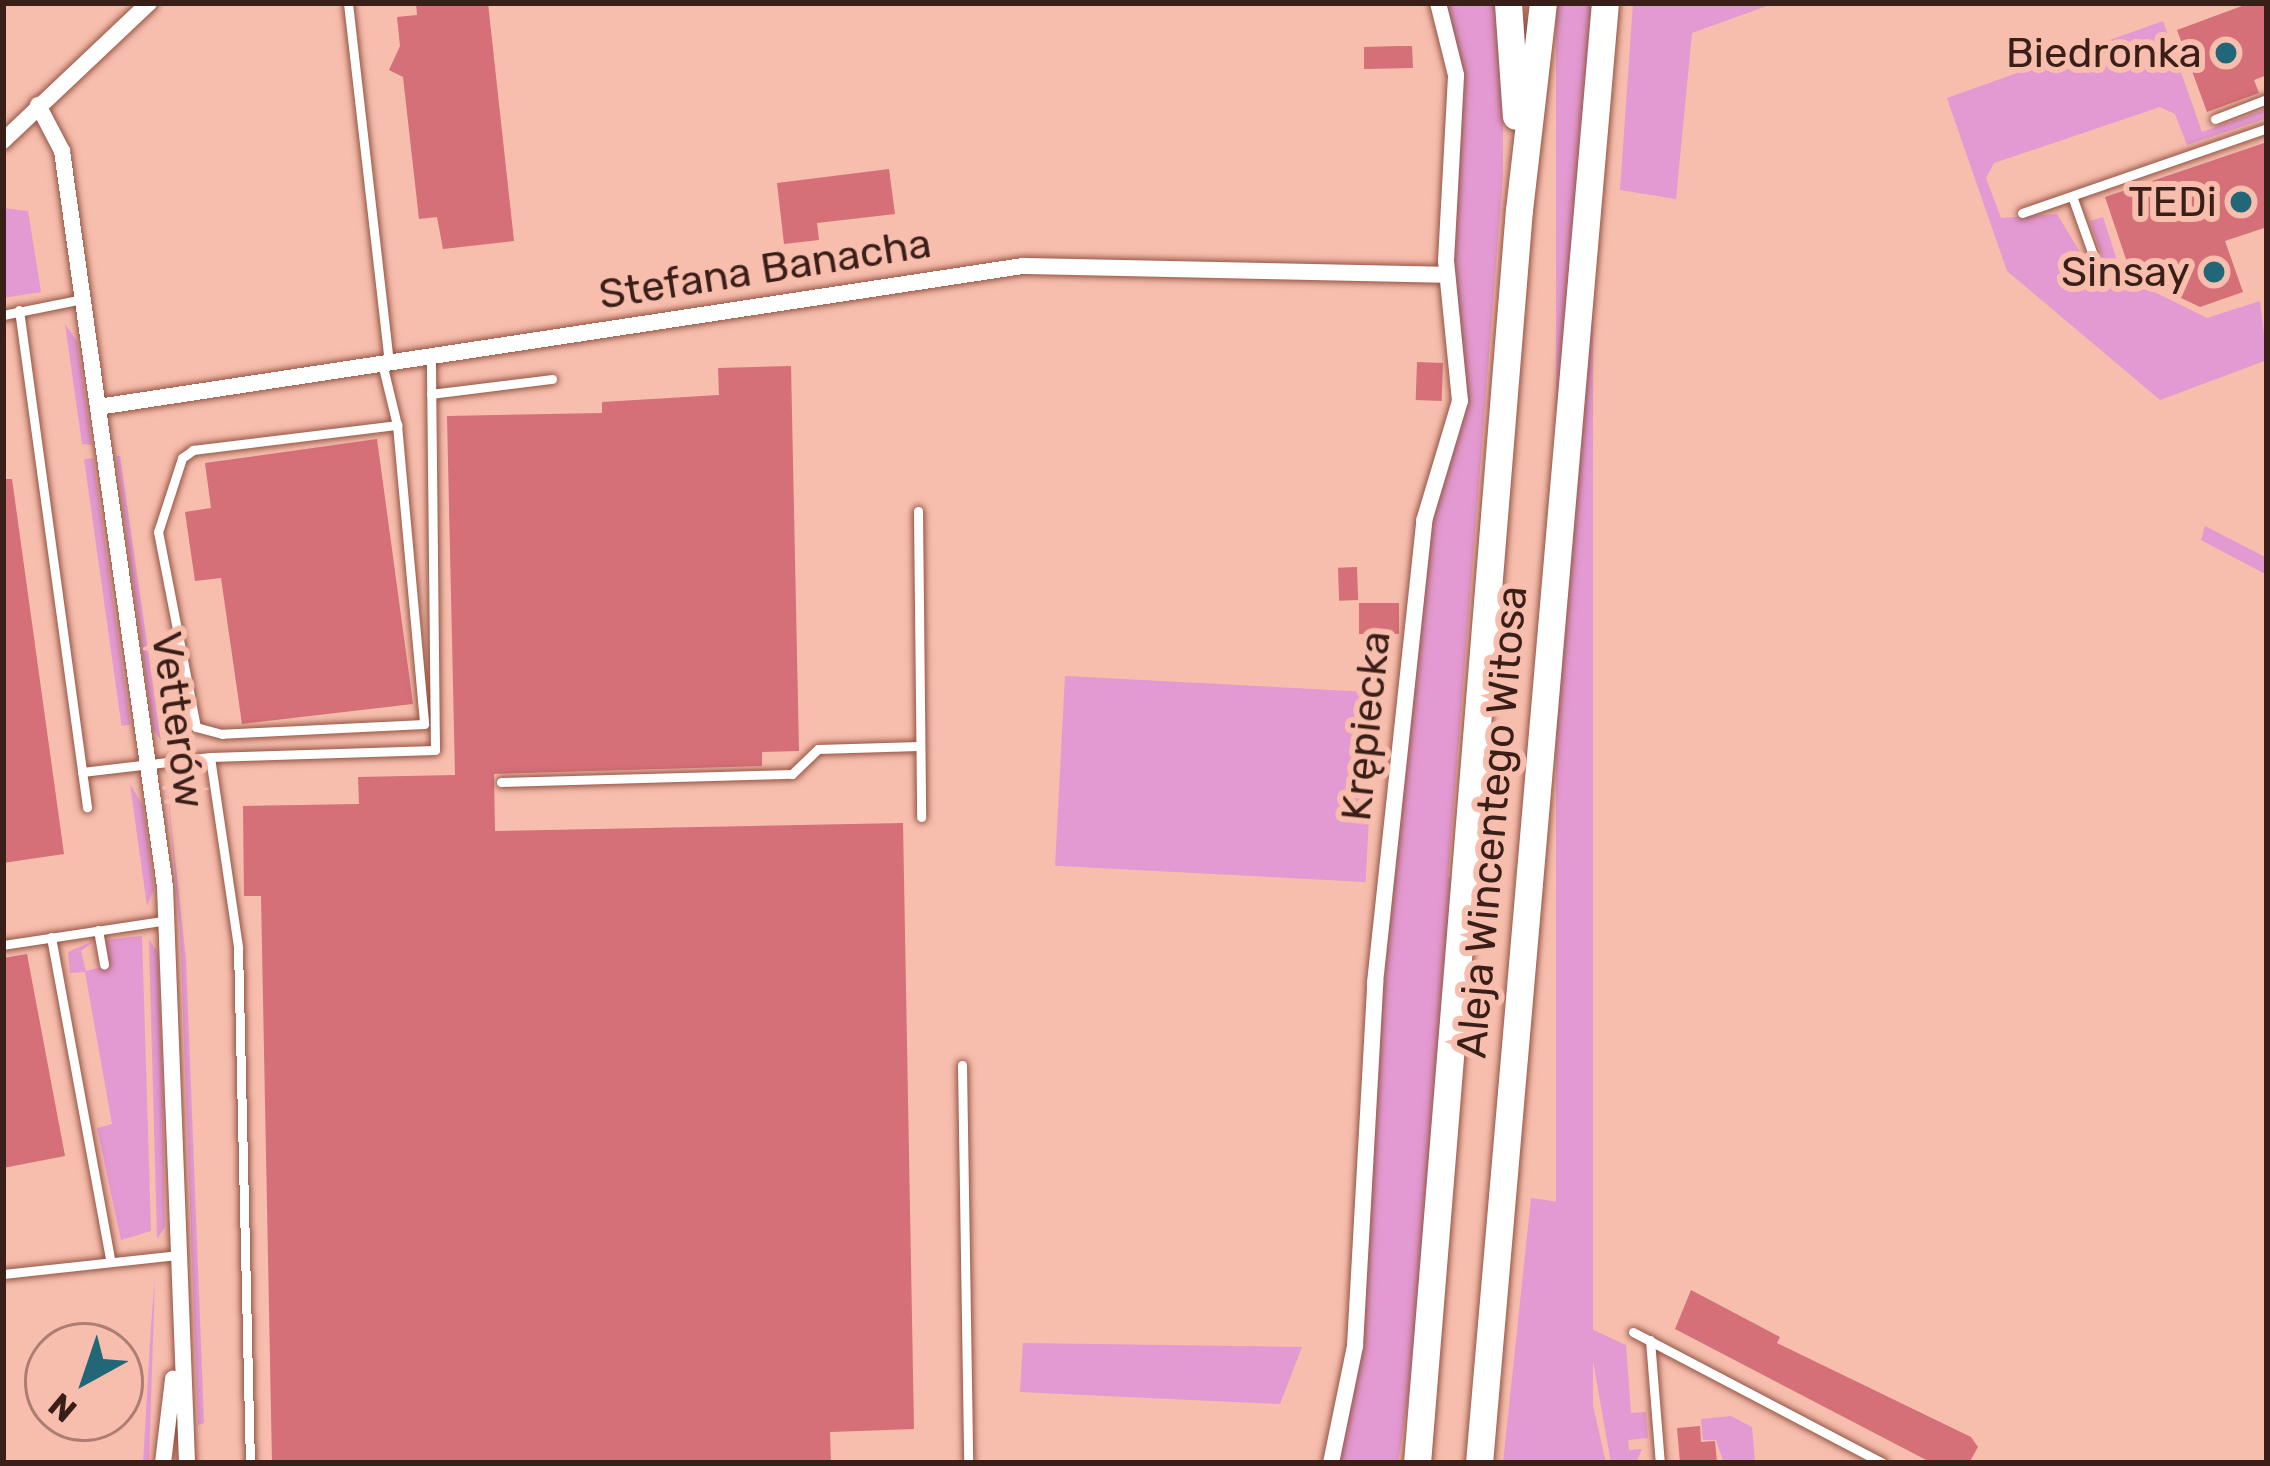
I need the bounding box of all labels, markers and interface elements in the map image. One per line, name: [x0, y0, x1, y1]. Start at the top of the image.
place label: Biedronka: [2006, 28, 2202, 78]
marker: Biedronka: [2213, 40, 2239, 66]
place label: TEDi: [2128, 177, 2217, 227]
marker: TEDi: [2228, 189, 2254, 215]
street label: Stefana Banacha: [595, 218, 935, 320]
place label: Sinsay: [2061, 247, 2190, 297]
marker: Sinsay: [2201, 259, 2227, 285]
street label: Aleja Wincentego Witosa: [1446, 583, 1538, 1061]
street label: Vetterów: [141, 628, 215, 812]
street label: Krępiecka: [1331, 629, 1401, 823]
north arrow: [24, 1322, 144, 1442]
text: N: [41, 1385, 84, 1430]

